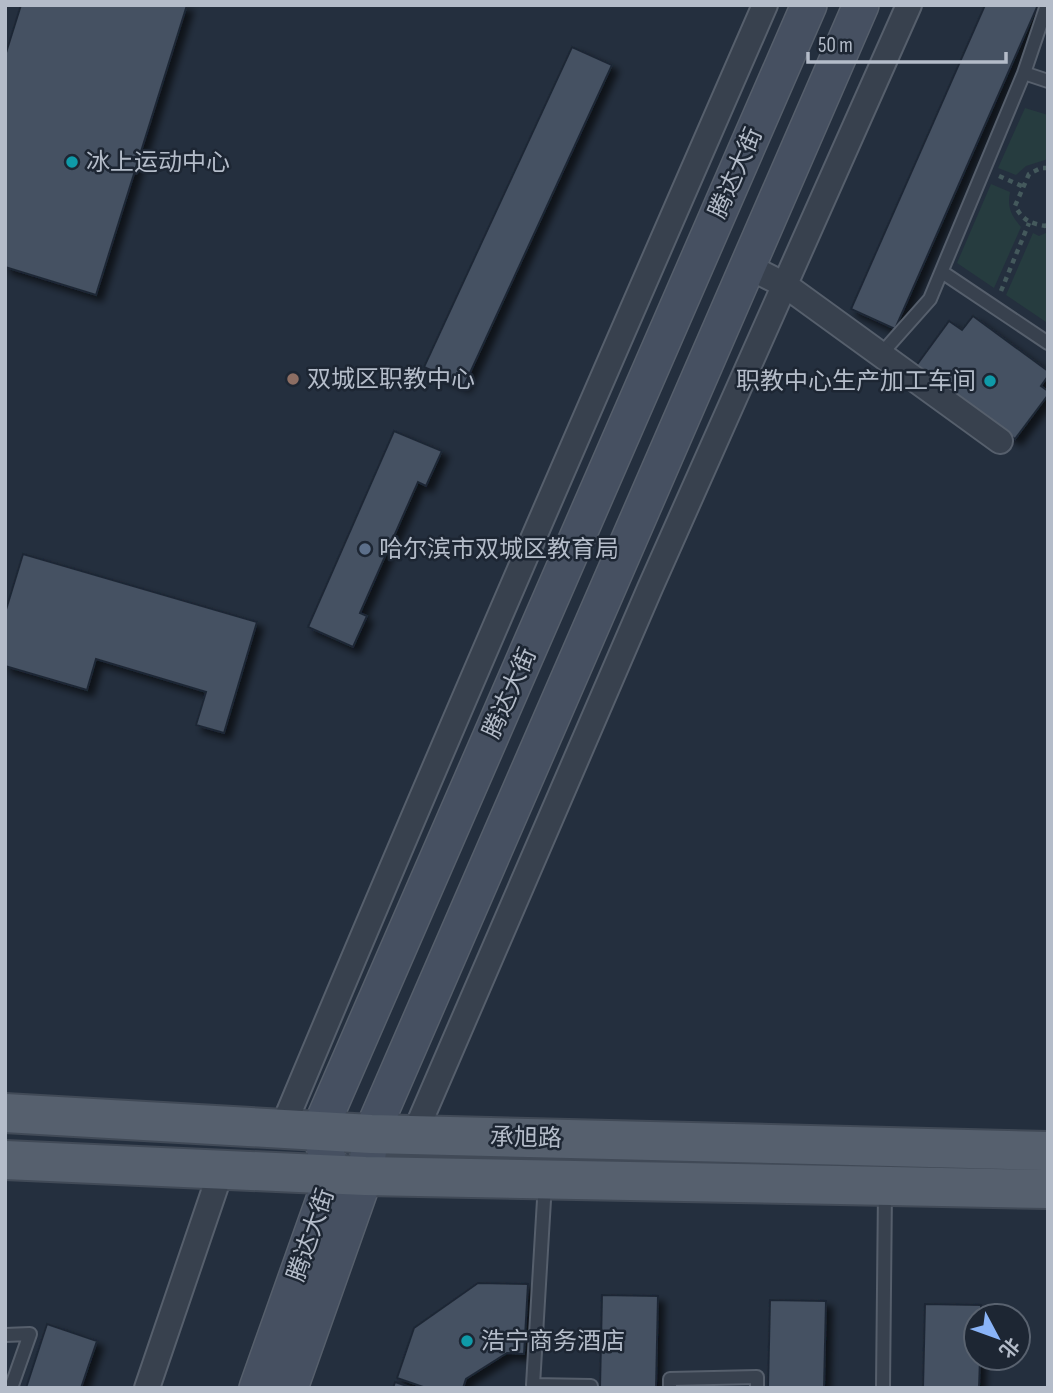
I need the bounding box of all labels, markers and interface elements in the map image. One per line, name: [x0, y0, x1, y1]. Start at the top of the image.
scale bar: [808, 21, 1006, 65]
text: 50 m: [818, 33, 853, 58]
street label: 腾达大街: [703, 123, 769, 223]
place label: 冰上运动中心: [86, 148, 230, 177]
marker: 冰上运动中心: [64, 154, 80, 170]
place label: 双城区职教中心: [307, 365, 475, 394]
place label: 职教中心生产加工车间: [736, 367, 976, 396]
marker: 双城区职教中心: [285, 371, 301, 387]
marker: 职教中心生产加工车间: [982, 373, 998, 389]
place label: 哈尔滨市双城区教育局: [379, 535, 619, 564]
marker: 哈尔滨市双城区教育局: [357, 541, 373, 557]
street label: 腾达大街: [477, 643, 543, 743]
street label: 承旭路: [490, 1123, 562, 1153]
street label: 腾达大街: [282, 1185, 340, 1285]
north arrow: [962, 1302, 1032, 1372]
place label: 浩宁商务酒店: [481, 1327, 625, 1356]
text: 北: [994, 1332, 1024, 1362]
marker: 浩宁商务酒店: [459, 1333, 475, 1349]

